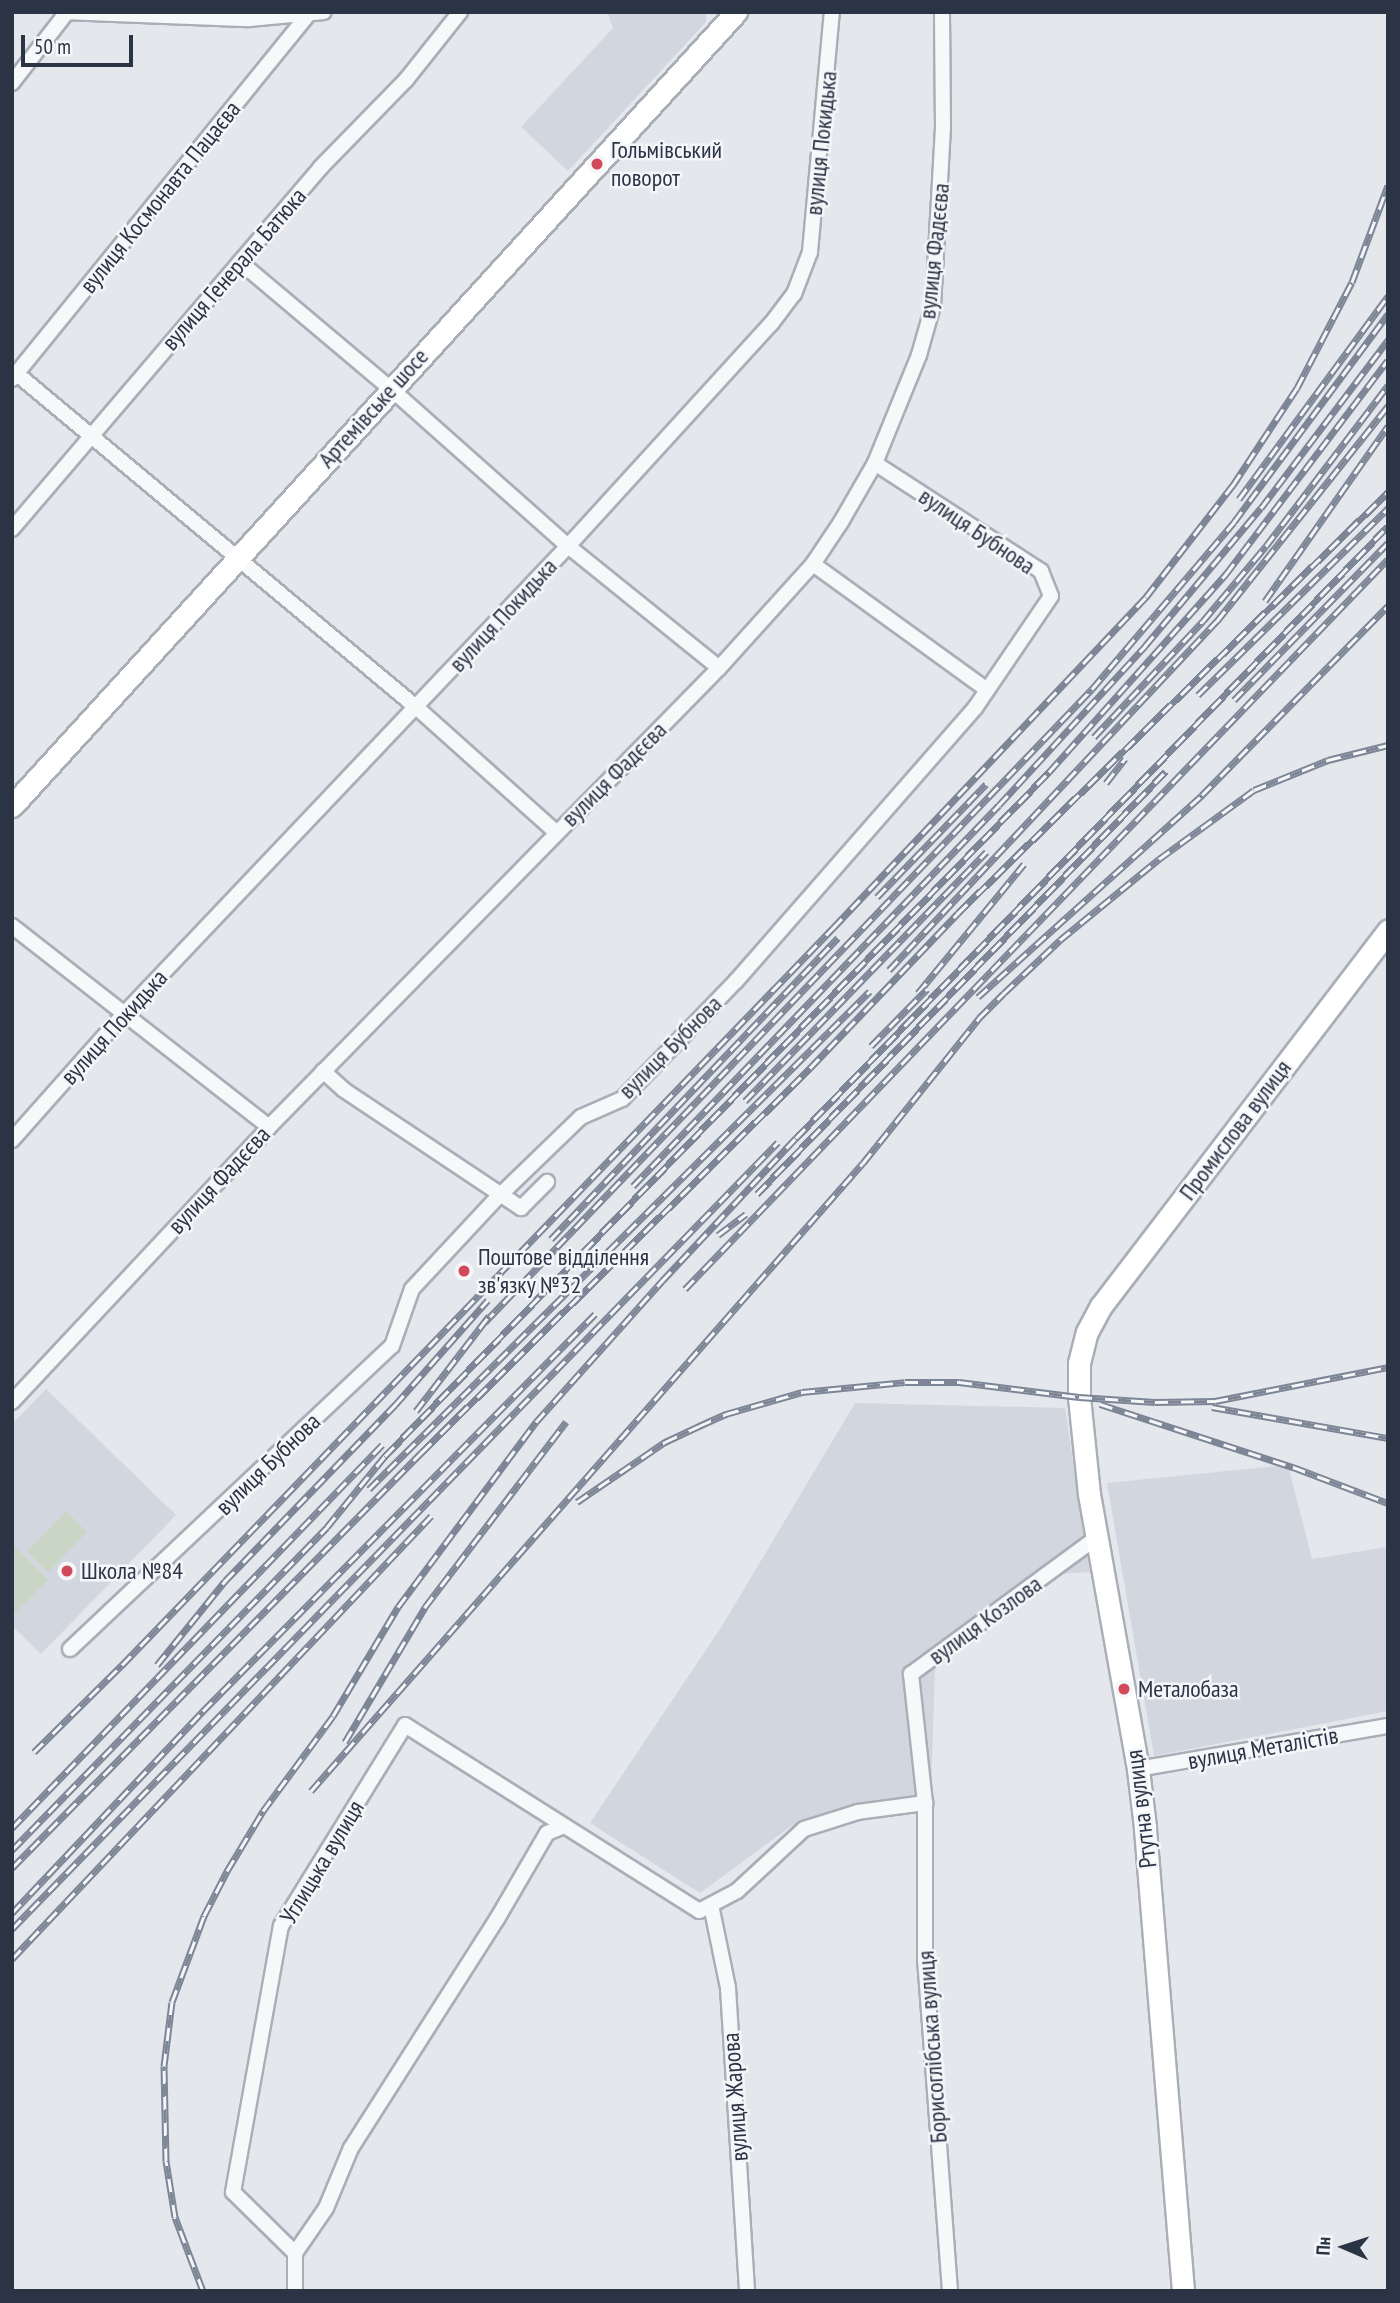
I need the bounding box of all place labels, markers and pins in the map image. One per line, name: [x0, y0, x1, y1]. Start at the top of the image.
place label: Гольмівський поворот: [611, 136, 722, 192]
marker: Гольмівський поворот: [589, 156, 605, 172]
place label: Поштове відділення зв'язку №32: [478, 1243, 649, 1299]
marker: Поштове відділення зв'язку №32: [456, 1263, 472, 1279]
place label: Школа №84: [81, 1557, 183, 1585]
marker: Школа №84: [59, 1563, 75, 1579]
place label: Металобаза: [1138, 1675, 1239, 1703]
marker: Металобаза: [1116, 1681, 1132, 1697]

